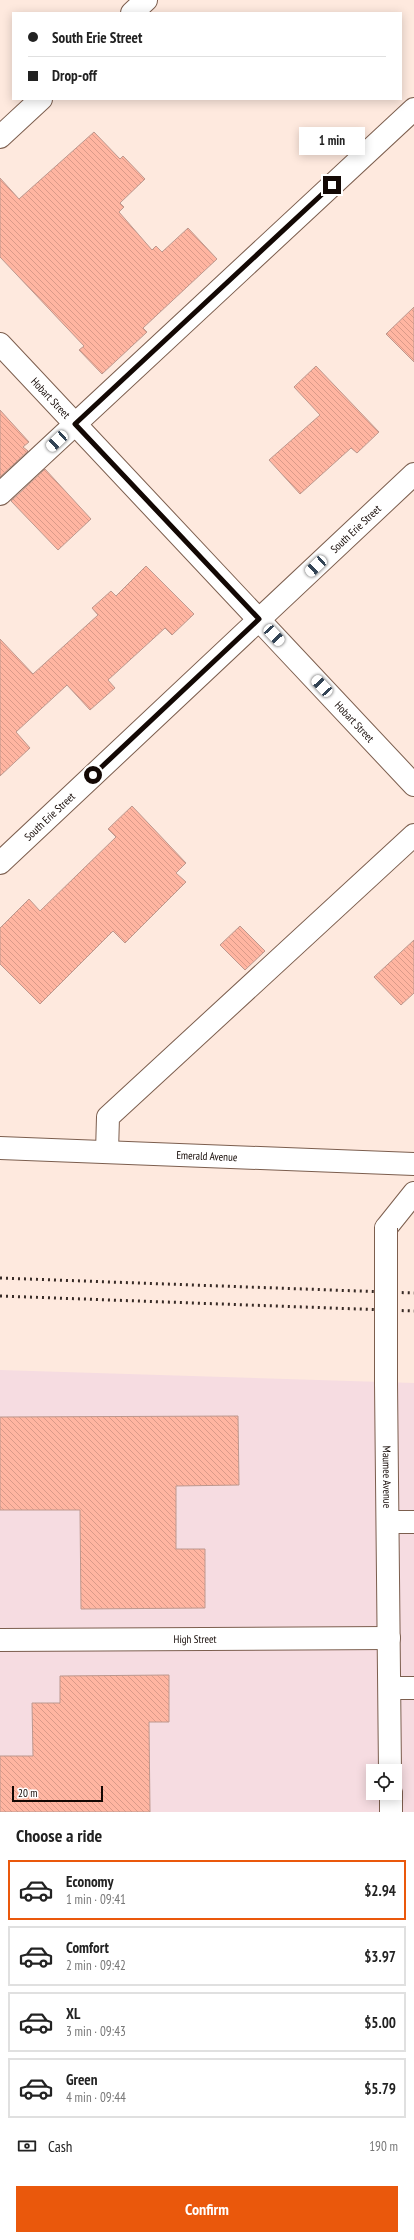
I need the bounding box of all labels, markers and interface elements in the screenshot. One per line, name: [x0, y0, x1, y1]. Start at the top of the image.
text: South Erie Street: [52, 28, 142, 47]
text: Drop-off: [52, 66, 97, 85]
callout: 1 min: [299, 127, 365, 155]
text: 1 min: [319, 132, 345, 149]
route end: [323, 176, 341, 194]
street label: Hobart Street: [28, 374, 73, 421]
car: [44, 428, 70, 454]
street label: South Erie Street: [327, 502, 384, 556]
car: [303, 553, 329, 579]
car: [261, 622, 287, 648]
car: [309, 673, 335, 699]
street label: Hobart Street: [332, 698, 377, 745]
route start: [84, 766, 102, 784]
street label: South Erie Street: [21, 789, 78, 844]
street label: Emerald Avenue: [176, 1148, 238, 1164]
street label: Maumee Avenue: [380, 1446, 394, 1509]
street label: High Street: [173, 1632, 217, 1646]
map controls: [366, 1764, 402, 1800]
button: locate: [366, 1764, 402, 1800]
scale bar: [12, 1784, 103, 1803]
text: 20 m: [18, 1786, 37, 1800]
text: Choose a ride: [16, 1824, 102, 1847]
icon: car: [18, 1872, 54, 1908]
text: Economy: [66, 1872, 114, 1891]
text: $2.94: [364, 1881, 396, 1900]
text: 1 min · 09:41: [66, 1891, 126, 1908]
icon: car: [18, 1938, 54, 1974]
text: Comfort: [66, 1938, 109, 1957]
text: $3.97: [364, 1947, 396, 1966]
text: 2 min · 09:42: [66, 1957, 126, 1974]
icon: car: [18, 2004, 54, 2040]
text: XL: [66, 2004, 80, 2023]
text: $5.00: [364, 2013, 396, 2032]
text: 3 min · 09:43: [66, 2023, 126, 2040]
icon: car: [18, 2070, 54, 2106]
text: Green: [66, 2070, 98, 2089]
text: $5.79: [364, 2079, 396, 2098]
text: 4 min · 09:44: [66, 2089, 126, 2106]
icon: cash: [16, 2135, 38, 2157]
text: Cash: [48, 2137, 72, 2156]
text: 190 m: [369, 2138, 398, 2155]
button: Confirm: [16, 2186, 398, 2232]

